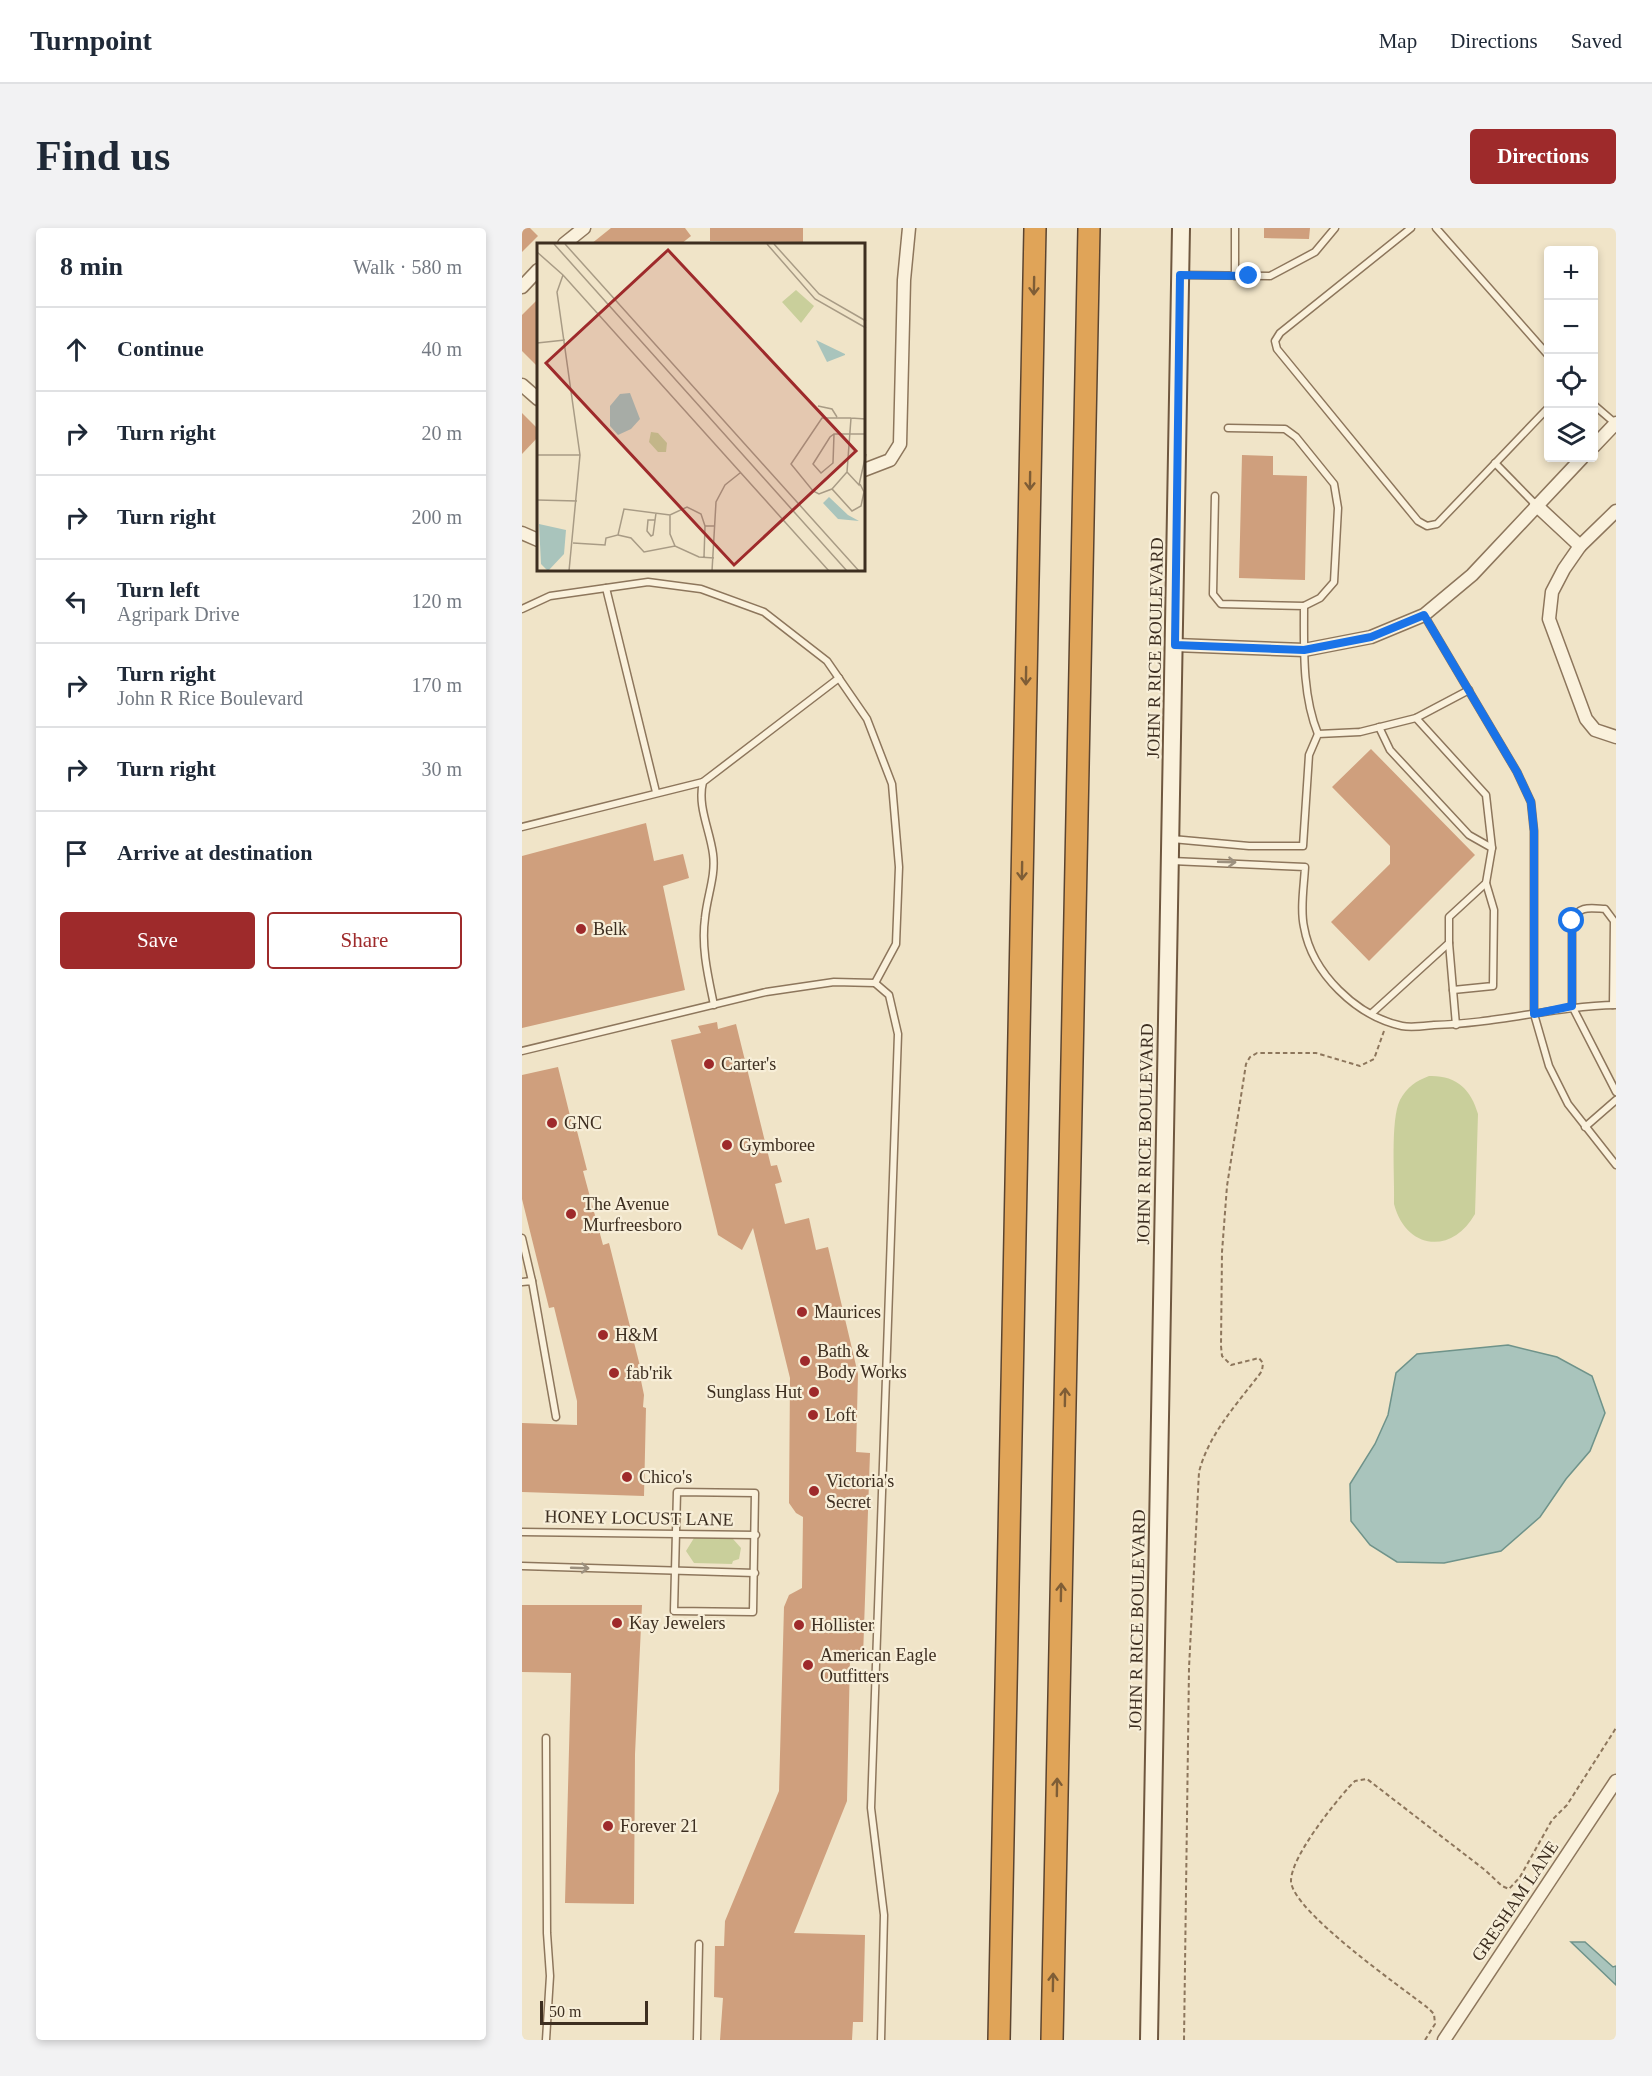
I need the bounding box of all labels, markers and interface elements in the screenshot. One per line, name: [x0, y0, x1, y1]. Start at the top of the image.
text: Turnpoint: [30, 25, 152, 56]
text: Map: [1379, 29, 1417, 53]
text: Directions: [1450, 29, 1538, 53]
text: Saved: [1571, 29, 1622, 53]
button: Directions: [1470, 129, 1616, 184]
text: Find us: [36, 133, 170, 179]
inset map: [537, 243, 866, 572]
map controls: [1544, 246, 1598, 462]
button: +: [1544, 246, 1598, 300]
text: 8 min: [60, 252, 123, 281]
text: Walk · 580 m: [353, 256, 462, 278]
route end: [1235, 262, 1261, 288]
one-way arrow: [1028, 276, 1040, 296]
button: −: [1544, 300, 1598, 354]
icon: ahead: [60, 333, 93, 366]
text: Continue: [117, 336, 204, 361]
text: 40 m: [421, 338, 462, 360]
button: locate: [1544, 354, 1598, 408]
button: layers: [1544, 408, 1598, 462]
icon: right: [60, 417, 93, 450]
text: Turn right: [117, 420, 216, 445]
text: 20 m: [421, 422, 462, 444]
one-way arrow: [1024, 471, 1035, 491]
icon: right: [60, 501, 93, 534]
text: Turn right: [117, 504, 216, 529]
text: 200 m: [411, 506, 462, 528]
street label: JOHN R RICE BOULEVARD: [1143, 537, 1167, 759]
text: Turn left: [117, 577, 200, 602]
icon: left: [60, 585, 93, 618]
text: 120 m: [411, 590, 462, 612]
text: Agripark Drive: [117, 603, 240, 625]
text: Turn right: [117, 661, 216, 686]
one-way arrow: [1020, 666, 1031, 686]
icon: right: [60, 669, 93, 702]
text: 170 m: [411, 674, 462, 696]
text: John R Rice Boulevard: [117, 687, 303, 709]
icon: right: [60, 753, 93, 786]
text: Turn right: [117, 756, 216, 781]
text: 30 m: [421, 758, 462, 780]
icon: arrive: [60, 837, 93, 870]
text: Arrive at destination: [117, 840, 313, 865]
one-way arrow: [1217, 857, 1237, 868]
one-way arrow: [1016, 861, 1027, 881]
route start: [1558, 907, 1584, 933]
button: Save: [60, 912, 255, 969]
button: Share: [267, 912, 462, 969]
place label: Belk: [593, 919, 627, 939]
marker: Belk: [574, 922, 588, 936]
street label: JOHN R RICE BOULEVARD: [1133, 1023, 1157, 1245]
place label: Carter's: [721, 1054, 776, 1074]
marker: Carter's: [702, 1057, 716, 1071]
place label: GNC: [564, 1113, 602, 1133]
marker: GNC: [545, 1116, 559, 1130]
place label: Gymboree: [739, 1135, 815, 1155]
marker: Gymboree: [720, 1138, 734, 1152]
place label: The Avenue Murfreesboro: [583, 1194, 682, 1235]
marker: The Avenue Murfreesboro: [564, 1207, 578, 1221]
place label: Maurices: [814, 1302, 881, 1322]
marker: Maurices: [795, 1305, 809, 1319]
place label: H&M: [615, 1325, 658, 1345]
marker: H&M: [596, 1328, 610, 1342]
place label: Bath & Body Works: [817, 1341, 907, 1382]
marker: Bath & Body Works: [798, 1354, 812, 1368]
place label: fab'rik: [626, 1363, 672, 1383]
marker: fab'rik: [607, 1366, 621, 1380]
place label: Sunglass Hut: [706, 1382, 802, 1402]
marker: Sunglass Hut: [807, 1385, 821, 1399]
one-way arrow: [1060, 1387, 1071, 1407]
place label: Loft: [825, 1405, 856, 1425]
marker: Loft: [806, 1408, 820, 1422]
place label: Chico's: [639, 1467, 692, 1487]
marker: Chico's: [620, 1470, 634, 1484]
place label: Victoria's Secret: [826, 1471, 894, 1512]
marker: Victoria's Secret: [807, 1484, 821, 1498]
street label: HONEY LOCUST LANE: [544, 1506, 734, 1530]
street label: JOHN R RICE BOULEVARD: [1125, 1509, 1149, 1731]
one-way arrow: [570, 1562, 590, 1573]
one-way arrow: [1055, 1582, 1067, 1602]
place label: Kay Jewelers: [629, 1613, 725, 1633]
place label: Hollister: [811, 1615, 874, 1635]
marker: Kay Jewelers: [610, 1616, 624, 1630]
marker: Hollister: [792, 1618, 806, 1632]
place label: American Eagle Outfitters: [820, 1645, 936, 1686]
marker: American Eagle Outfitters: [801, 1658, 815, 1672]
one-way arrow: [1051, 1777, 1063, 1797]
place label: Forever 21: [620, 1816, 698, 1836]
marker: Forever 21: [601, 1819, 615, 1833]
street label: GRESHAM LANE: [1467, 1837, 1563, 1965]
one-way arrow: [1047, 1972, 1059, 1992]
scale bar: [540, 1998, 648, 2026]
text: 50 m: [549, 2003, 581, 2020]

